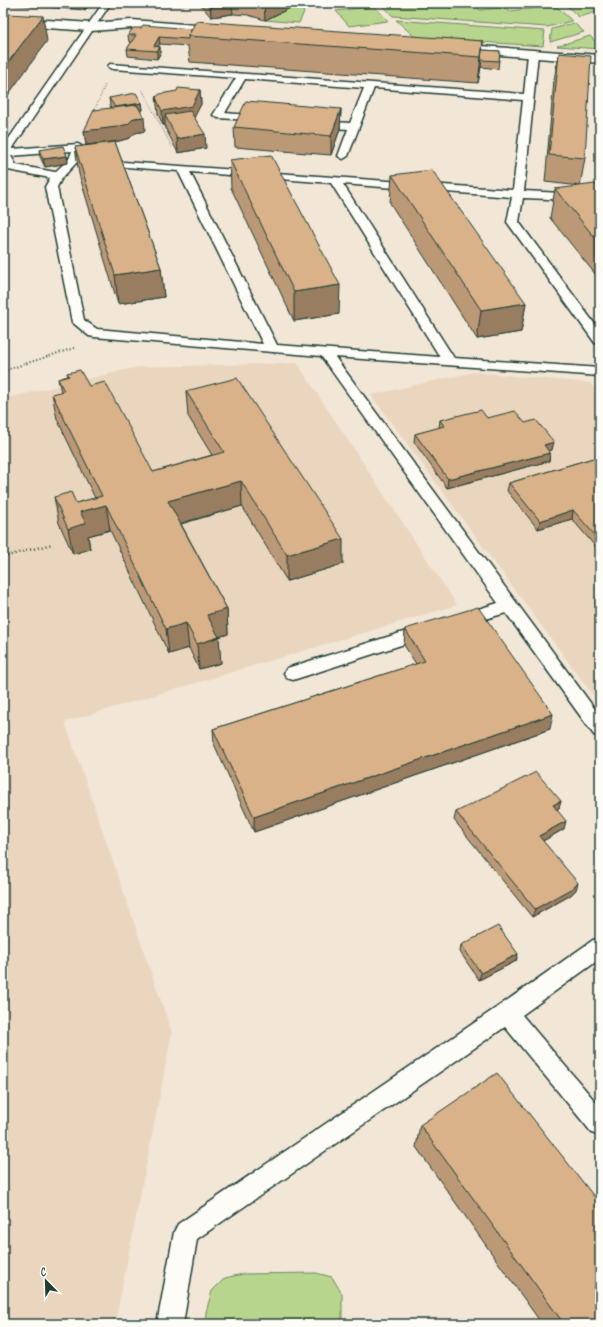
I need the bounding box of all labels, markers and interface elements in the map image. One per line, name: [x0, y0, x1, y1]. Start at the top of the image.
north arrow: [26, 1261, 66, 1301]
text: С: [37, 1264, 49, 1279]

